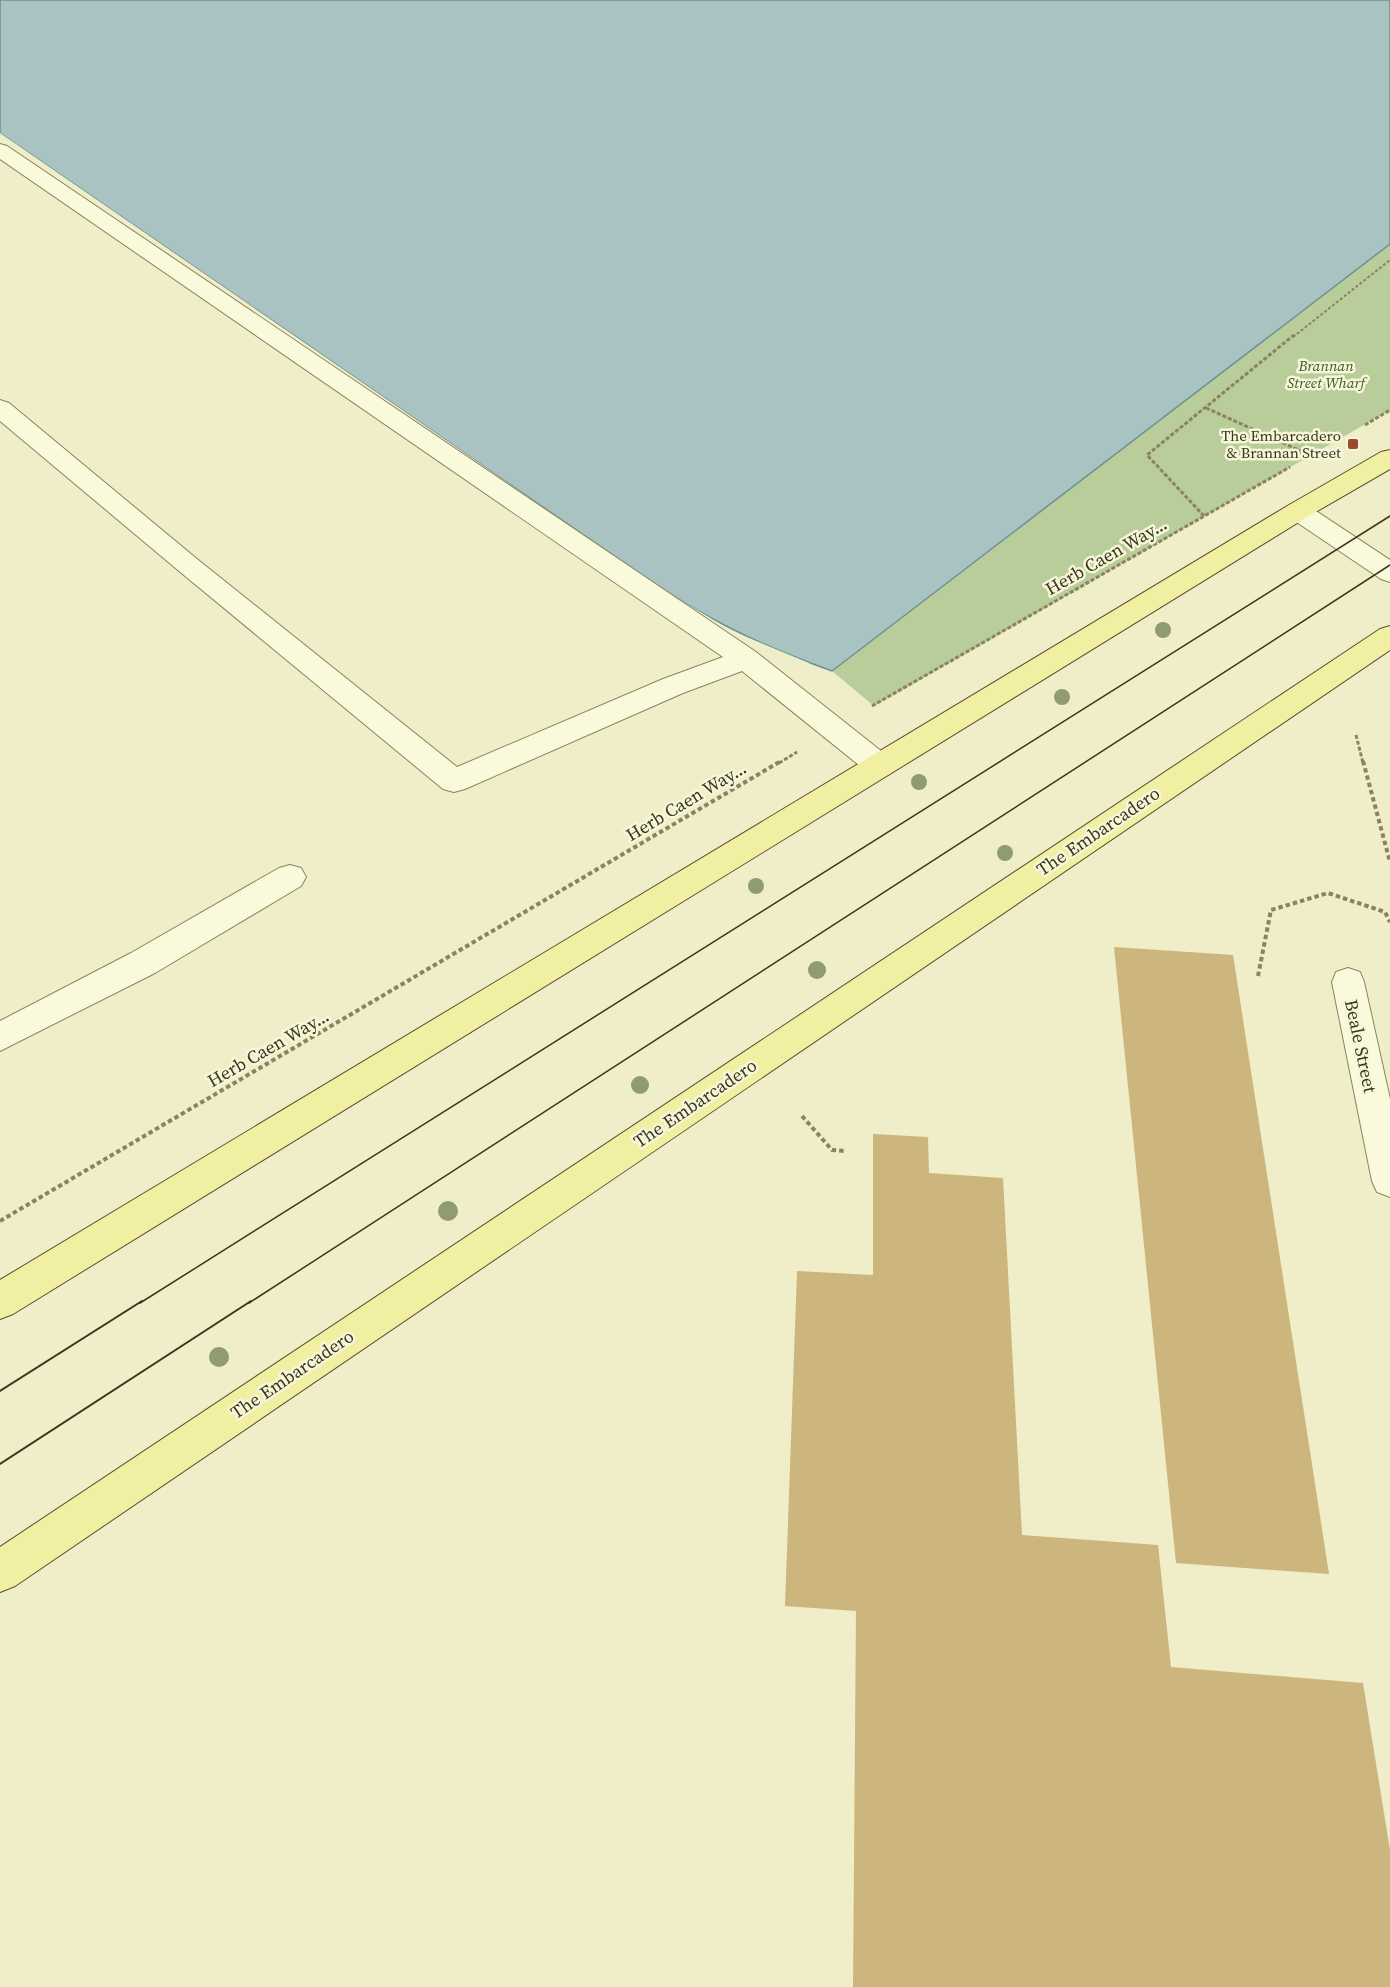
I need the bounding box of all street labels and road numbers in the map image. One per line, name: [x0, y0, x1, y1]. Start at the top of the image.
street label: Herb Caen Way...: [1041, 511, 1171, 601]
street label: Herb Caen Way...: [621, 755, 751, 847]
street label: The Embarcadero: [1031, 780, 1165, 882]
street label: Beale Street: [1339, 997, 1383, 1095]
street label: Herb Caen Way...: [203, 1003, 333, 1093]
street label: The Embarcadero: [628, 1052, 762, 1154]
street label: The Embarcadero: [225, 1323, 359, 1425]

